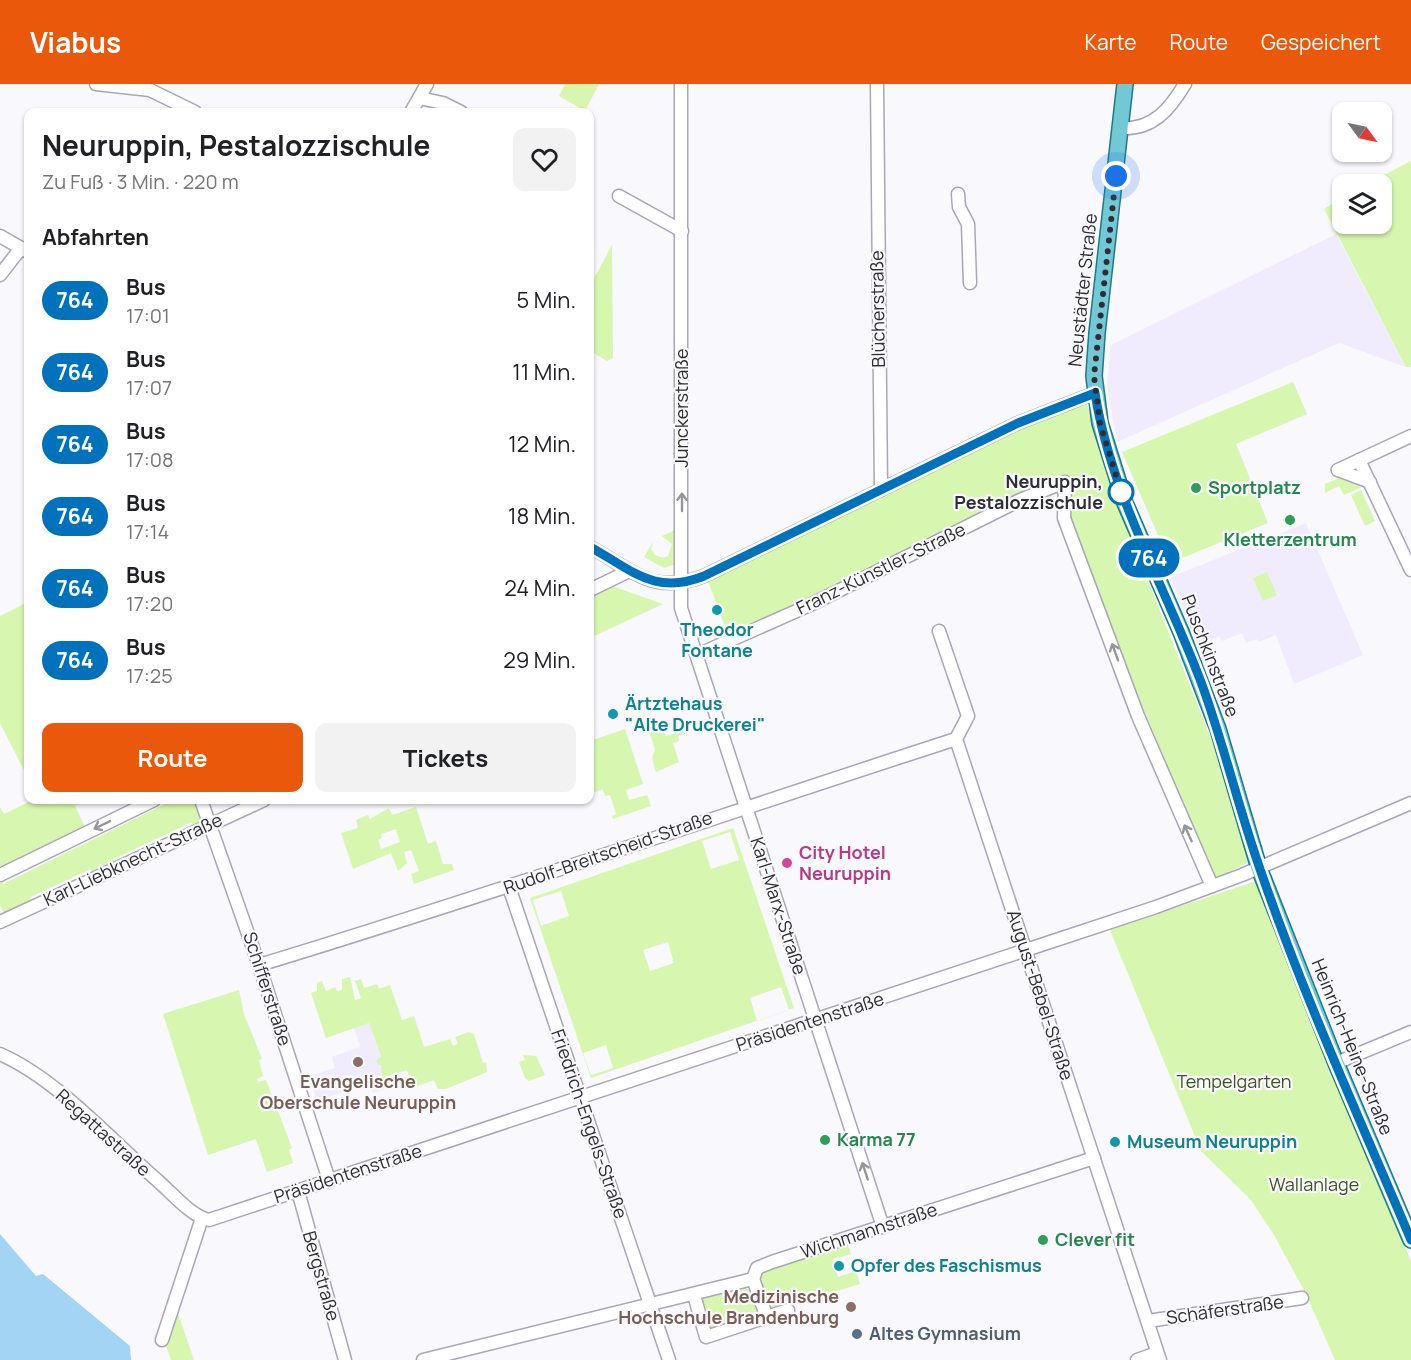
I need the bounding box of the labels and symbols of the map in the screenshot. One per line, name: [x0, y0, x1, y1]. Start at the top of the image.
north arrow: [1332, 102, 1392, 162]
your location: [1101, 161, 1131, 191]
street label: Neustädter Straße: [1062, 212, 1102, 368]
street label: Blücherstraße: [864, 250, 890, 368]
street label: Junckerstraße: [669, 348, 693, 468]
place label: Neuruppin, Pestalozzischule: [954, 469, 1103, 514]
place label: Sportplatz: [1208, 475, 1301, 499]
marker: Neuruppin, Pestalozzischule: [1108, 479, 1134, 505]
marker: Sportplatz: [1189, 481, 1203, 495]
one-way arrow: [676, 492, 688, 512]
marker: Kletterzentrum: [1283, 513, 1297, 527]
street label: Franz-Künstler-Straße: [792, 517, 969, 620]
place label: Kletterzentrum: [1223, 527, 1357, 551]
line badge: 764: [1114, 538, 1184, 578]
street label: Puschkinstraße: [1177, 591, 1245, 720]
marker: Theodor Fontane: [710, 603, 724, 617]
place label: Theodor Fontane: [680, 617, 754, 662]
one-way arrow: [1108, 644, 1119, 662]
place label: Ärtztehaus "Alte Druckerei": [625, 691, 765, 736]
marker: Ärtztehaus "Alte Druckerei": [606, 707, 620, 721]
street label: Rudolf-Breitscheid-Straße: [500, 805, 715, 899]
street label: Karl-Liebknecht-Straße: [39, 807, 226, 911]
one-way arrow: [93, 820, 111, 831]
one-way arrow: [1182, 824, 1194, 842]
street label: Karl-Marx-Straße: [745, 834, 813, 978]
place label: City Hotel Neuruppin: [799, 840, 891, 885]
marker: City Hotel Neuruppin: [780, 856, 794, 870]
street label: August-Bebel-Straße: [1002, 906, 1080, 1083]
street label: Schifferstraße: [238, 929, 298, 1049]
street label: Heinrich-Heine-Straße: [1307, 955, 1399, 1138]
street label: Präsidentenstraße: [733, 986, 887, 1056]
street label: Friedrich-Engels-Straße: [546, 1026, 634, 1222]
marker: Evangelische Oberschule Neuruppin: [351, 1055, 365, 1069]
place label: Evangelische Oberschule Neuruppin: [260, 1069, 456, 1114]
park label: Tempelgarten: [1176, 1069, 1292, 1093]
street label: Regattastraße: [51, 1083, 156, 1181]
place label: Karma 77: [837, 1127, 916, 1151]
place label: Museum Neuruppin: [1127, 1129, 1297, 1153]
marker: Karma 77: [818, 1133, 832, 1147]
marker: Museum Neuruppin: [1108, 1135, 1122, 1149]
street label: Präsidentenstraße: [271, 1138, 425, 1208]
one-way arrow: [859, 1162, 870, 1181]
park label: Wallanlage: [1269, 1172, 1359, 1196]
street label: Wichmannstraße: [797, 1197, 940, 1263]
place label: Clever fit: [1055, 1227, 1135, 1251]
street label: Bergstraße: [298, 1228, 346, 1323]
marker: Clever fit: [1036, 1233, 1050, 1247]
place label: Opfer des Faschismus: [851, 1253, 1042, 1277]
marker: Opfer des Faschismus: [832, 1259, 846, 1273]
place label: Medizinische Hochschule Brandenburg: [618, 1284, 839, 1329]
street label: Schäferstraße: [1165, 1289, 1285, 1329]
marker: Medizinische Hochschule Brandenburg: [844, 1300, 858, 1314]
place label: Altes Gymnasium: [869, 1321, 1021, 1345]
marker: Altes Gymnasium: [850, 1327, 864, 1341]

